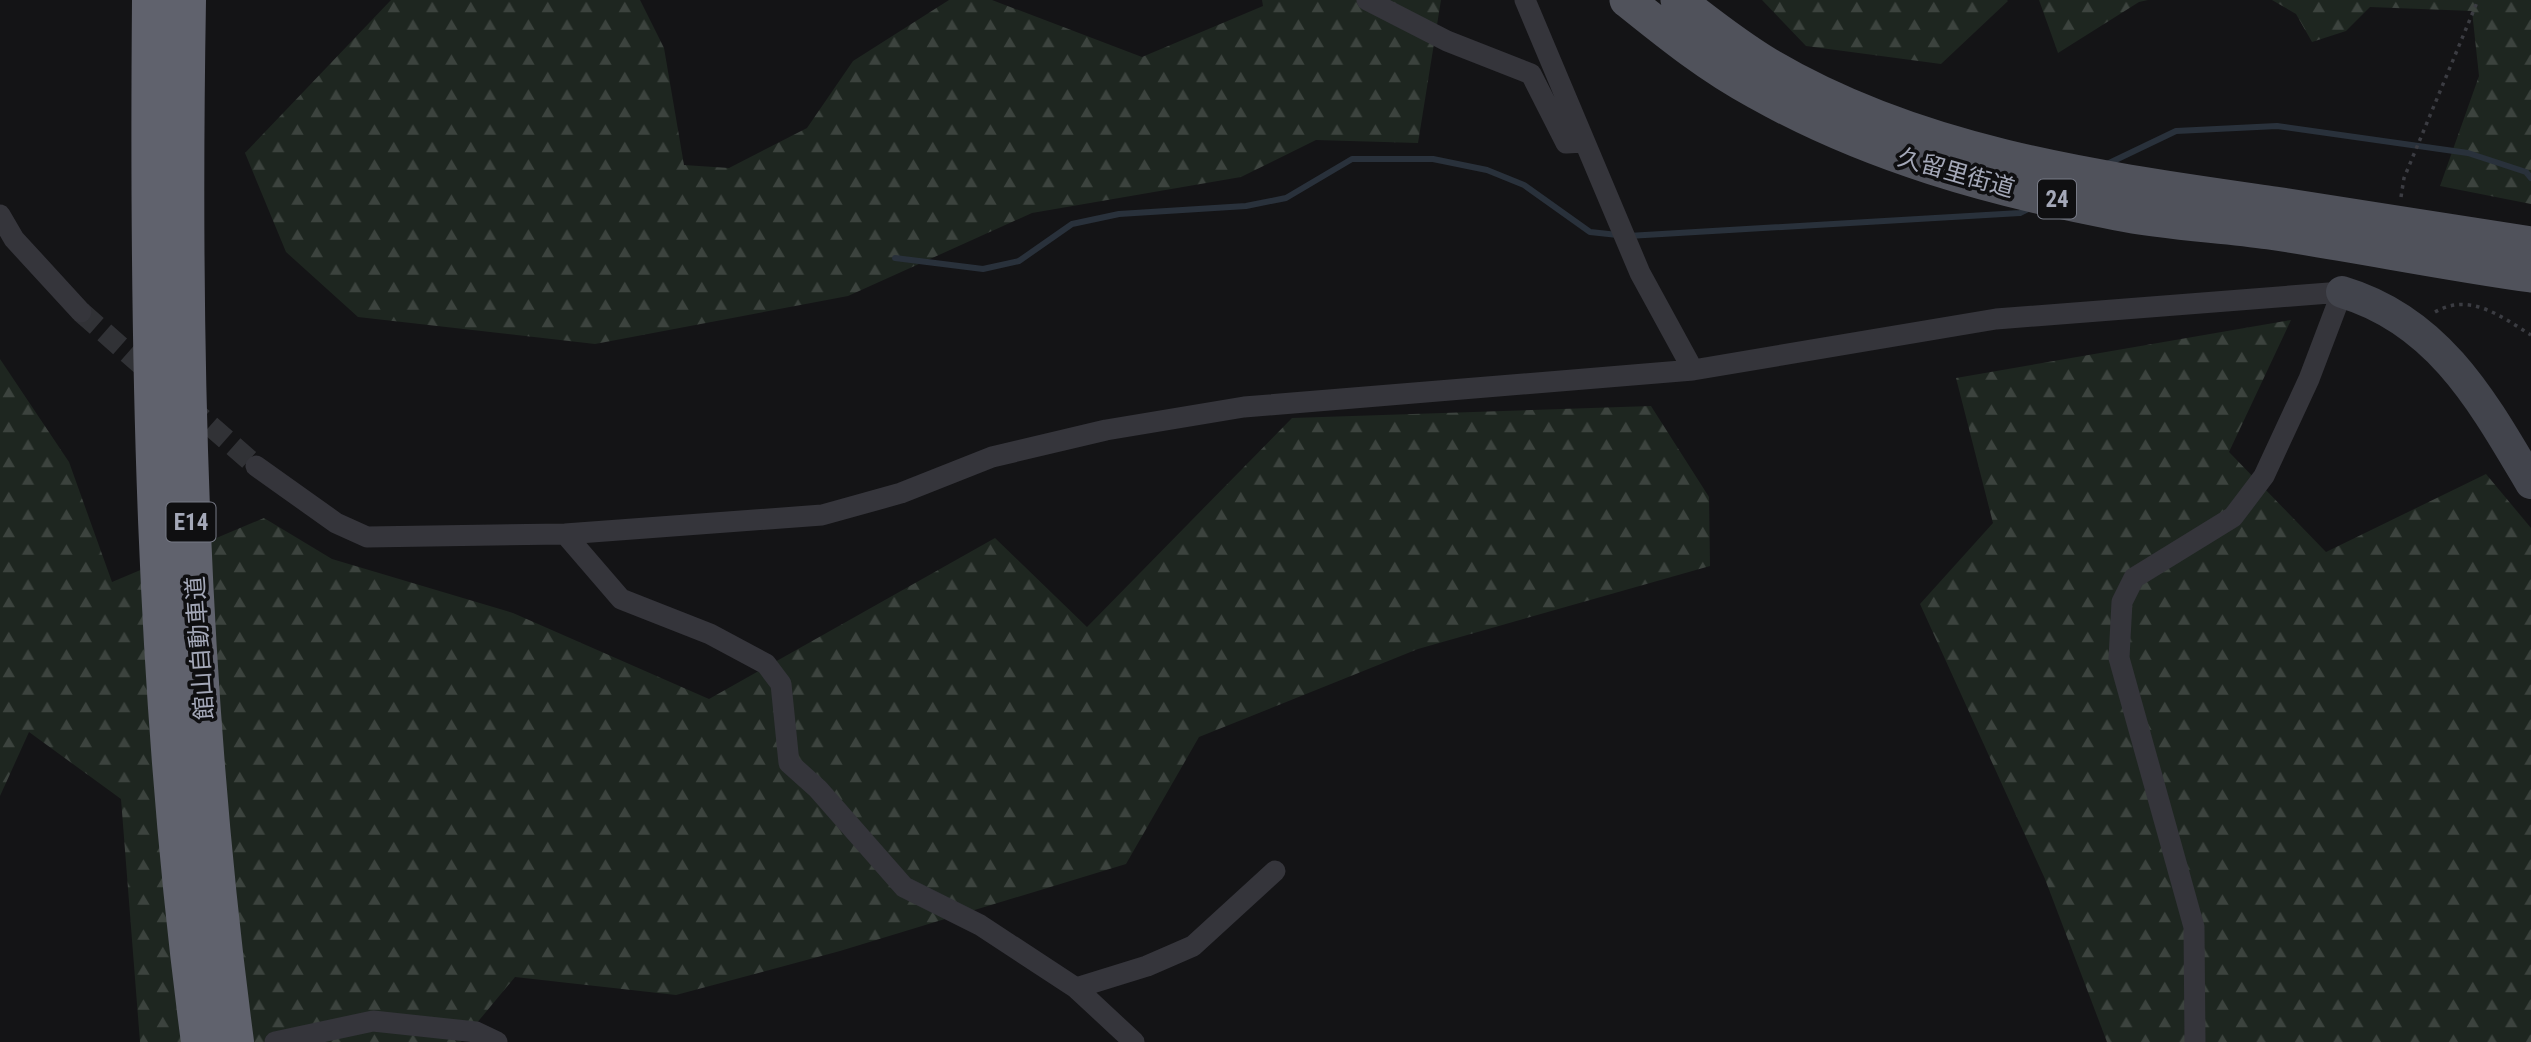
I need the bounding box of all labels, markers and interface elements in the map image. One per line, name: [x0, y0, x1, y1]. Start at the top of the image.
street label: 久留里街道: [1894, 143, 2018, 203]
road number: 24: [2038, 180, 2076, 218]
road number: E14: [166, 502, 216, 542]
street label: 館山自動車道: [181, 575, 219, 721]

